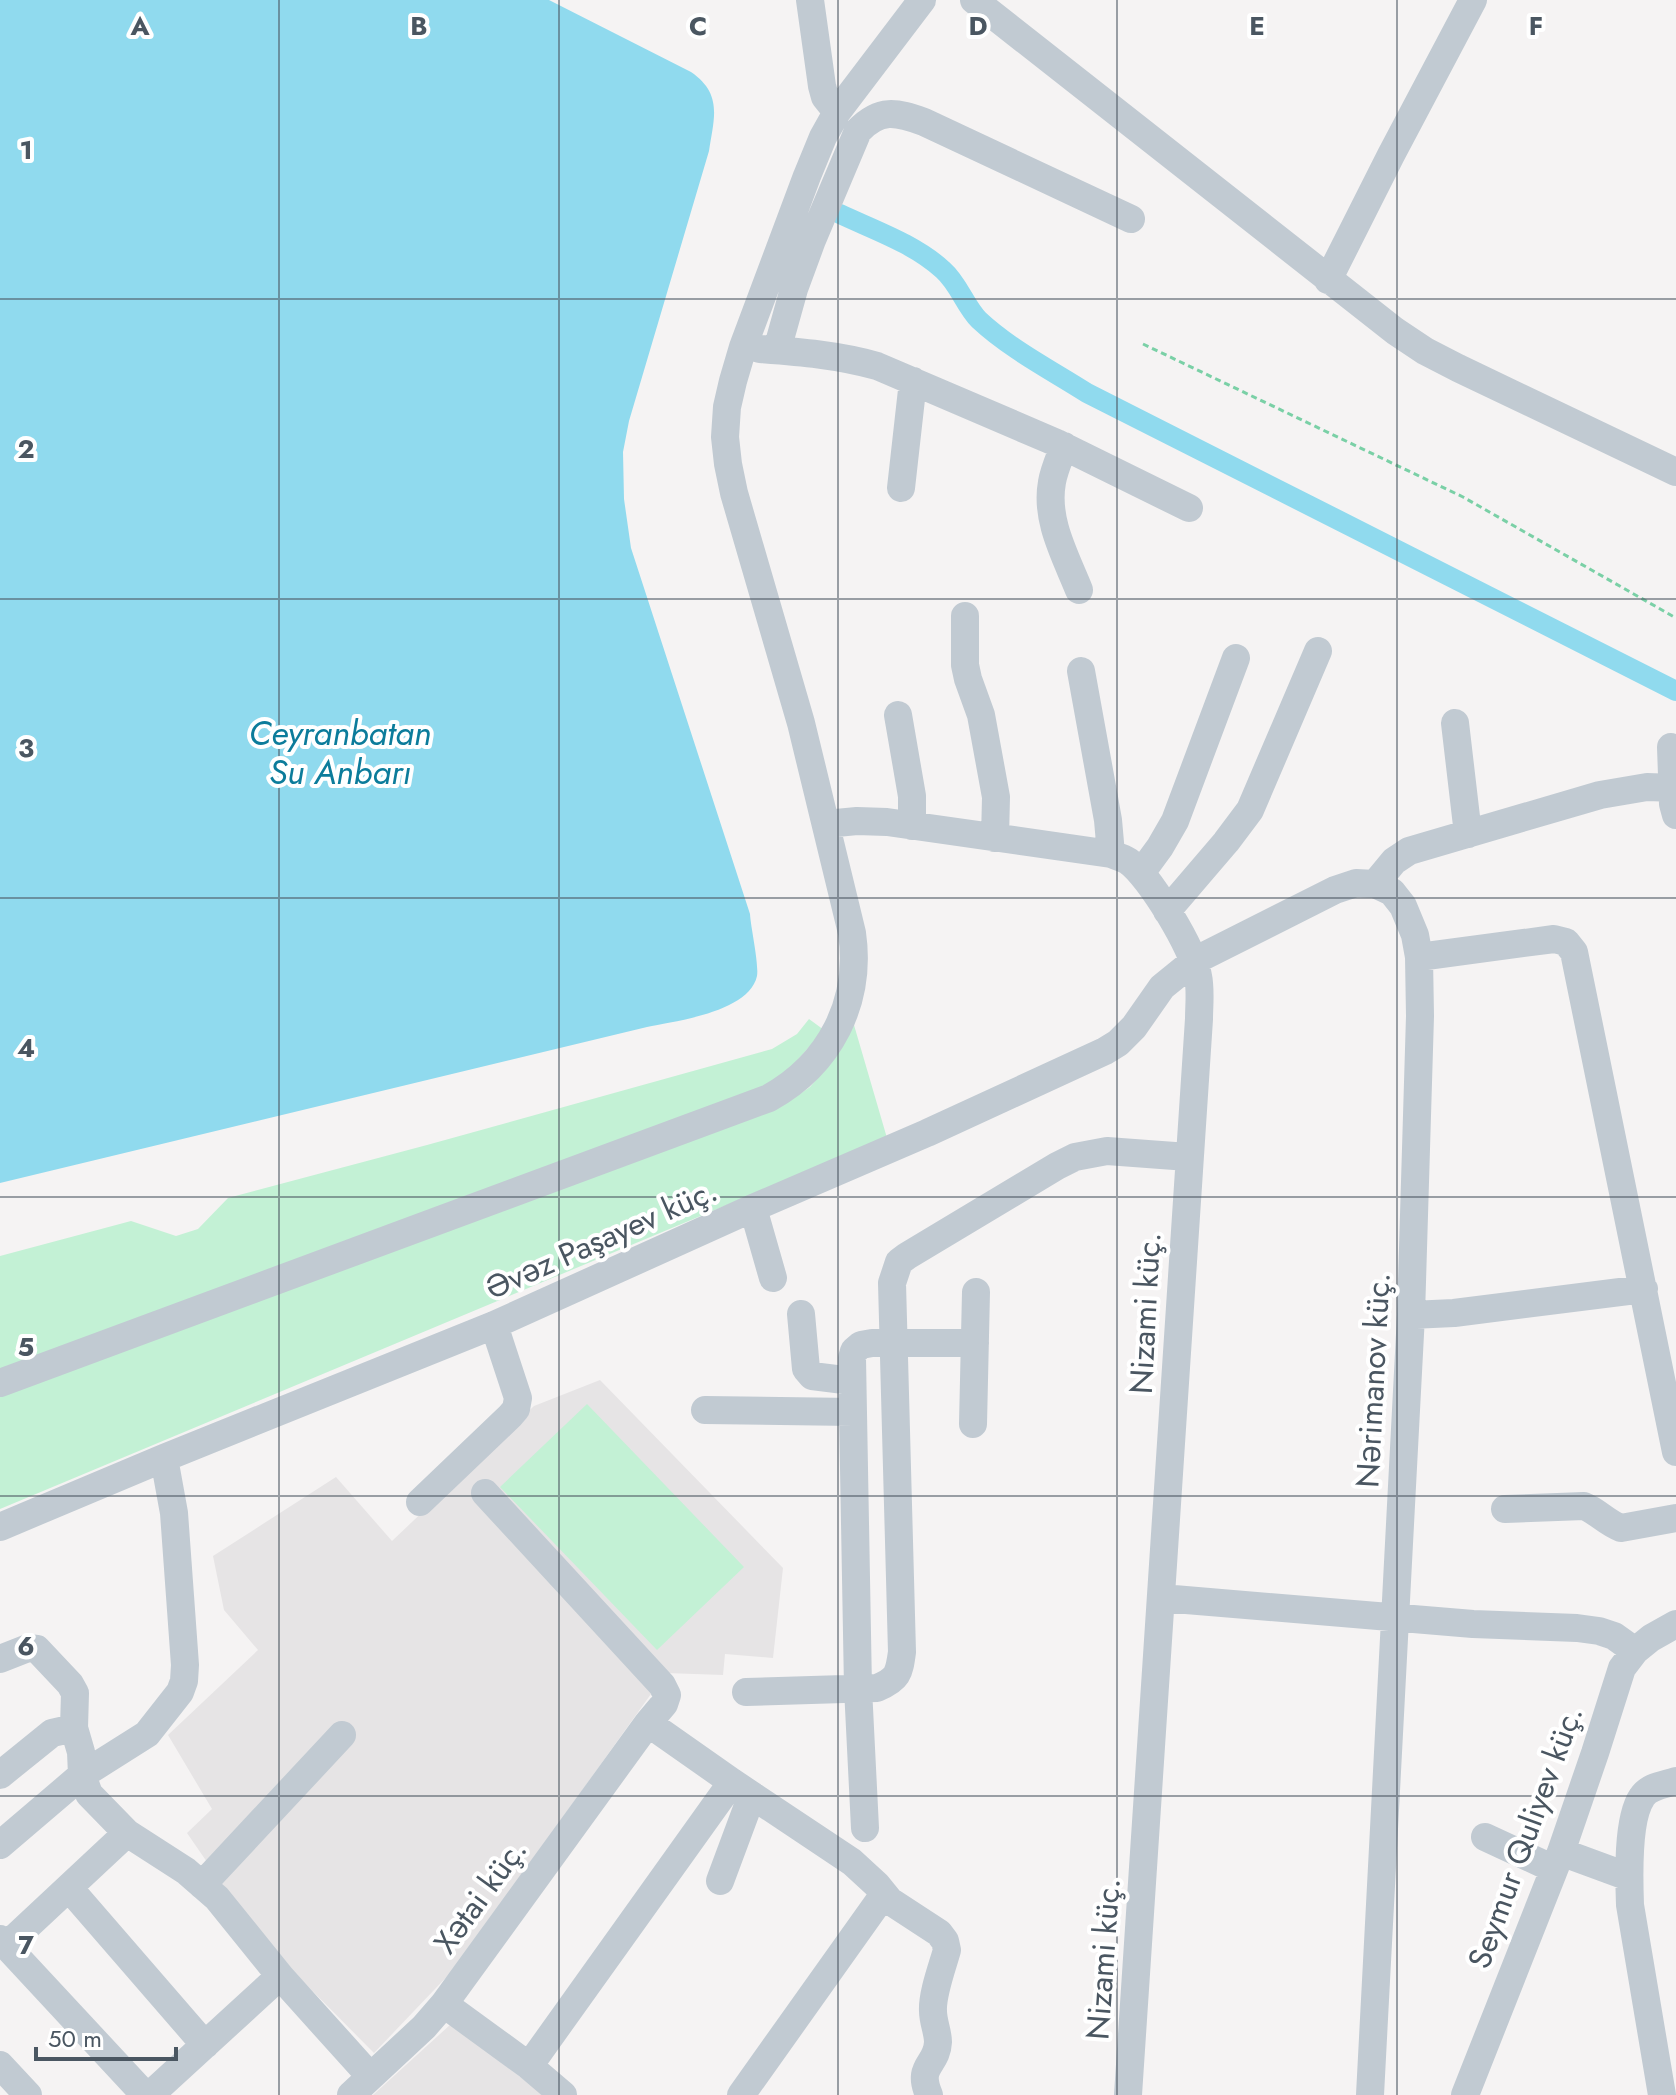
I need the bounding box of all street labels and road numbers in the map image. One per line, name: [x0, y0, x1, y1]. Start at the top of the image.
street label: Əvəz Paşayev küç.: [478, 1167, 724, 1311]
street label: Nizami küç.: [1118, 1231, 1172, 1395]
street label: Nərimanov küç.: [1344, 1271, 1402, 1489]
street label: Seymur Quliyev küç.: [1456, 1699, 1594, 1975]
street label: Xətai küç.: [423, 1829, 537, 1963]
street label: Nizami küç.: [1074, 1877, 1132, 2041]

